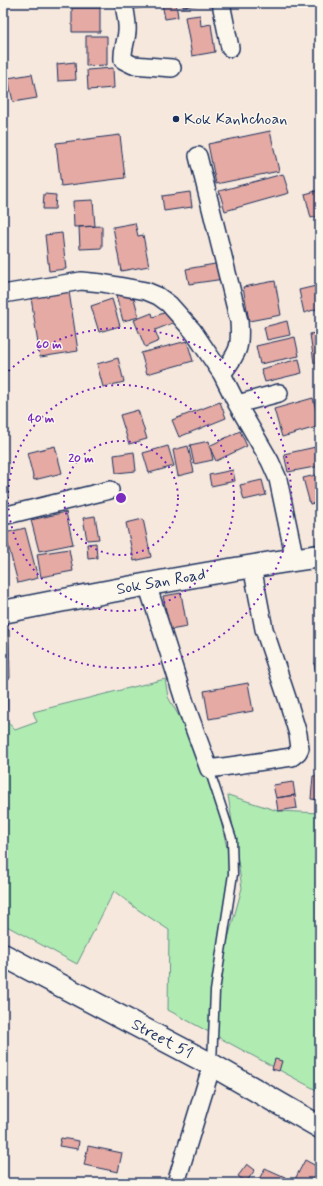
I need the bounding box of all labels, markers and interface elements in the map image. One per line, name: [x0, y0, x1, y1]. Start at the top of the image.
place label: Kok Kanhchoan: [184, 109, 287, 130]
marker: Kok Kanhchoan: [171, 114, 181, 124]
text: 60 m: [36, 337, 62, 353]
text: 40 m: [28, 411, 55, 427]
text: 20 m: [68, 451, 94, 467]
centre of rings: [114, 491, 128, 505]
street label: Sok San Road: [115, 564, 207, 600]
street label: Street 51: [128, 1014, 196, 1064]

